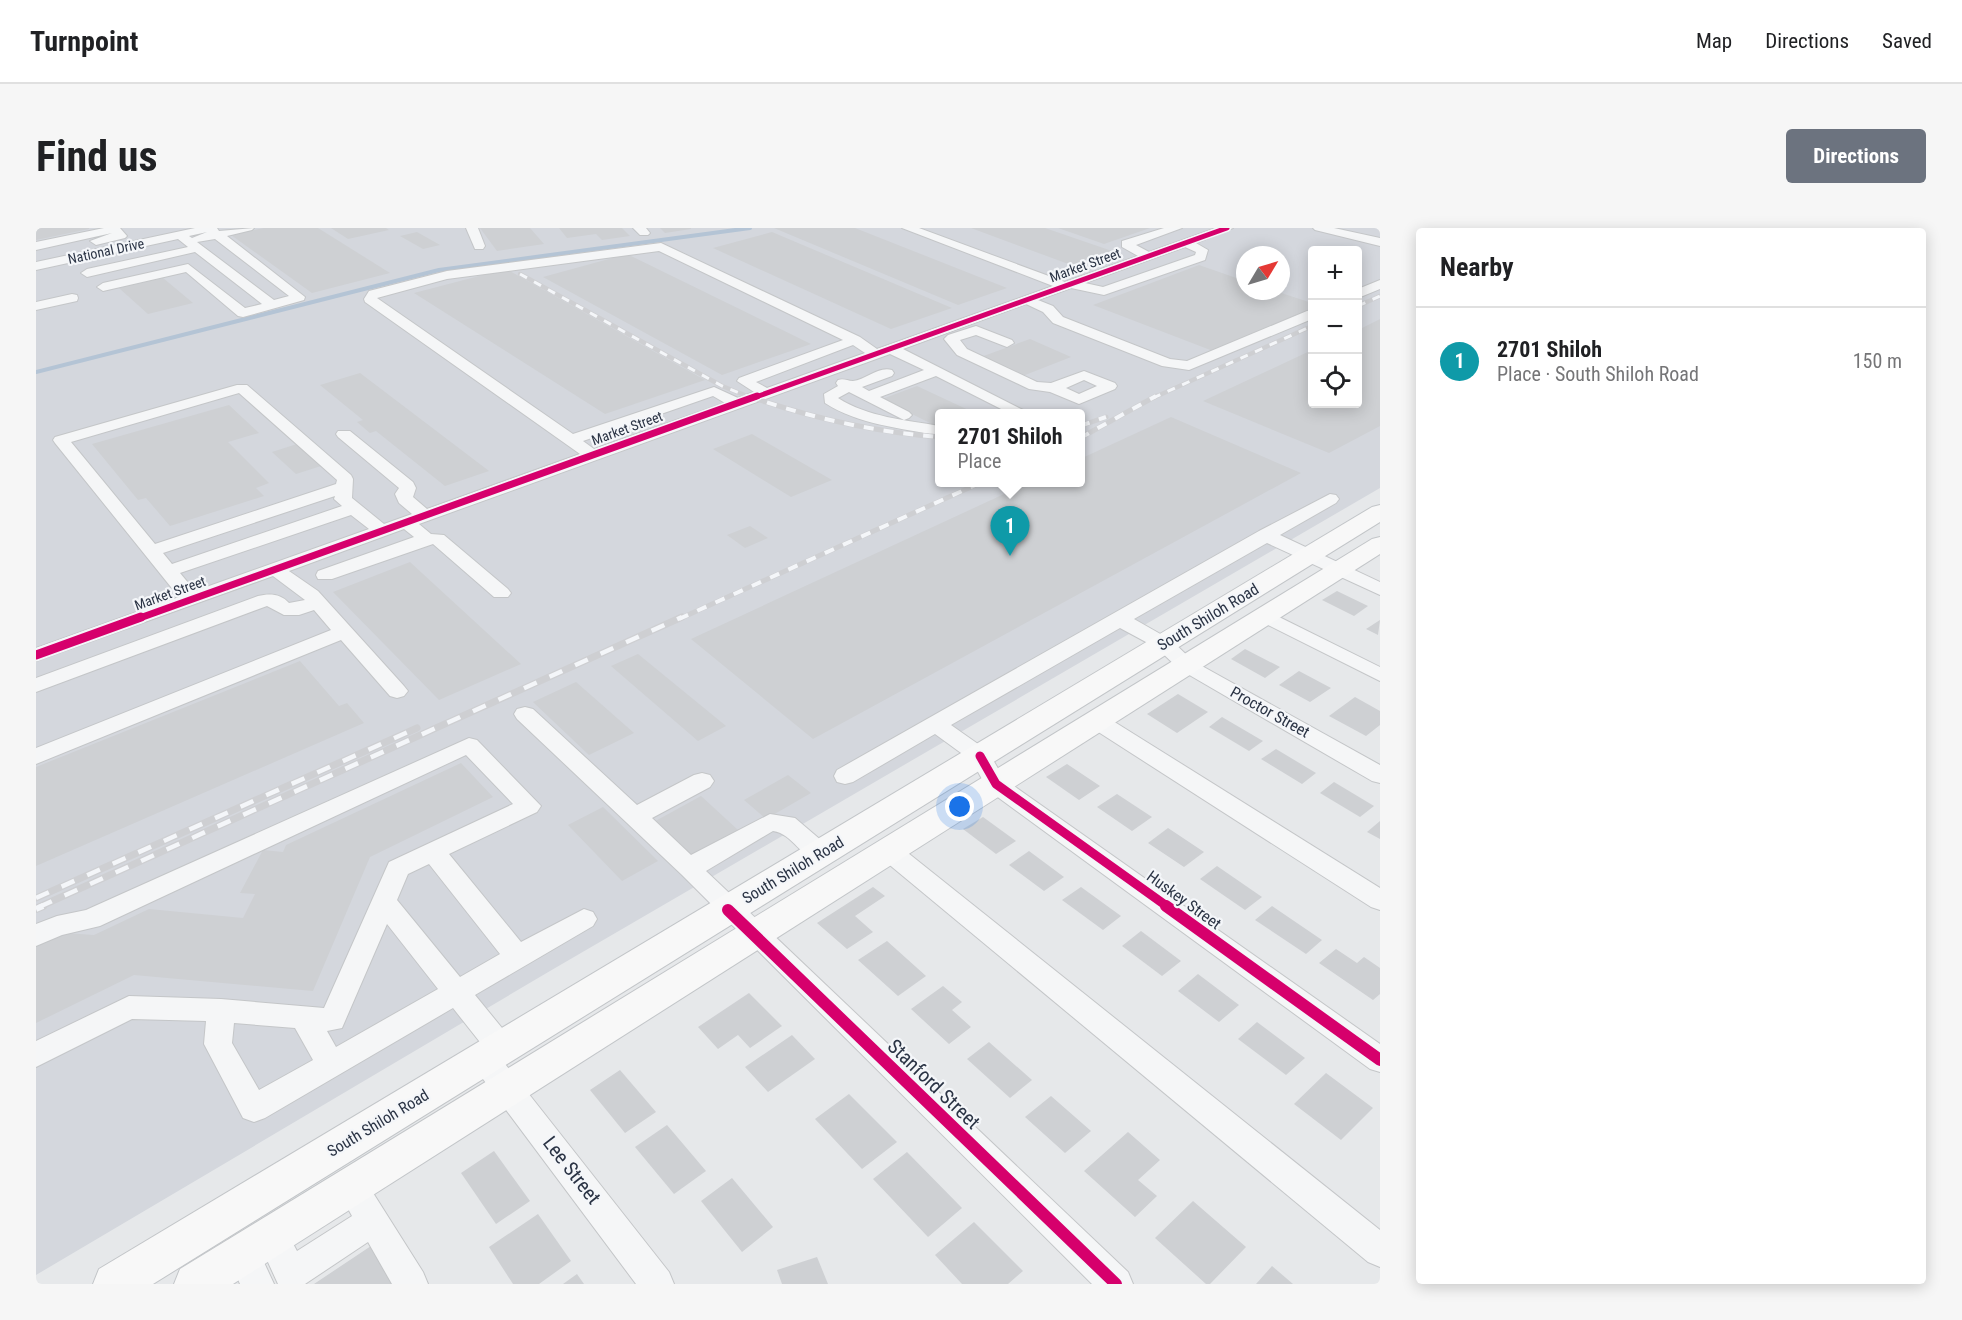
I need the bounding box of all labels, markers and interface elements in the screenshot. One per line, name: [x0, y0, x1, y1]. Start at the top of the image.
text: Turnpoint: [30, 25, 138, 58]
text: Map: [1696, 29, 1732, 53]
text: Directions: [1765, 29, 1849, 53]
text: Saved: [1882, 29, 1932, 53]
button: Directions: [1786, 129, 1926, 183]
text: Find us: [36, 132, 157, 181]
street label: National Drive: [66, 235, 146, 267]
street label: Market Street: [1047, 245, 1123, 285]
north arrow: [1236, 246, 1290, 300]
map controls: [1308, 246, 1362, 408]
button: +: [1308, 246, 1362, 300]
text: Nearby: [1440, 252, 1514, 282]
button: −: [1308, 300, 1362, 354]
text: 2701 Shiloh: [1497, 337, 1602, 362]
text: 1: [1454, 349, 1465, 373]
text: 150 m: [1853, 349, 1902, 373]
button: locate: [1308, 354, 1362, 408]
text: Place · South Shiloh Road: [1497, 362, 1699, 386]
street label: Market Street: [589, 408, 665, 448]
popup: [935, 409, 1085, 487]
text: 2701 Shiloh: [957, 424, 1063, 449]
text: Place: [957, 449, 1001, 473]
pin: 1: [990, 506, 1030, 556]
street label: Market Street: [132, 573, 208, 613]
street label: South Shiloh Road: [1154, 579, 1262, 655]
street label: Proctor Street: [1227, 682, 1313, 742]
your location: [945, 792, 974, 821]
street label: South Shiloh Road: [739, 832, 847, 908]
street label: Huskey Street: [1143, 867, 1225, 933]
street label: Stanford Street: [883, 1034, 985, 1134]
street label: South Shiloh Road: [324, 1085, 432, 1161]
street label: Lee Street: [538, 1131, 606, 1209]

